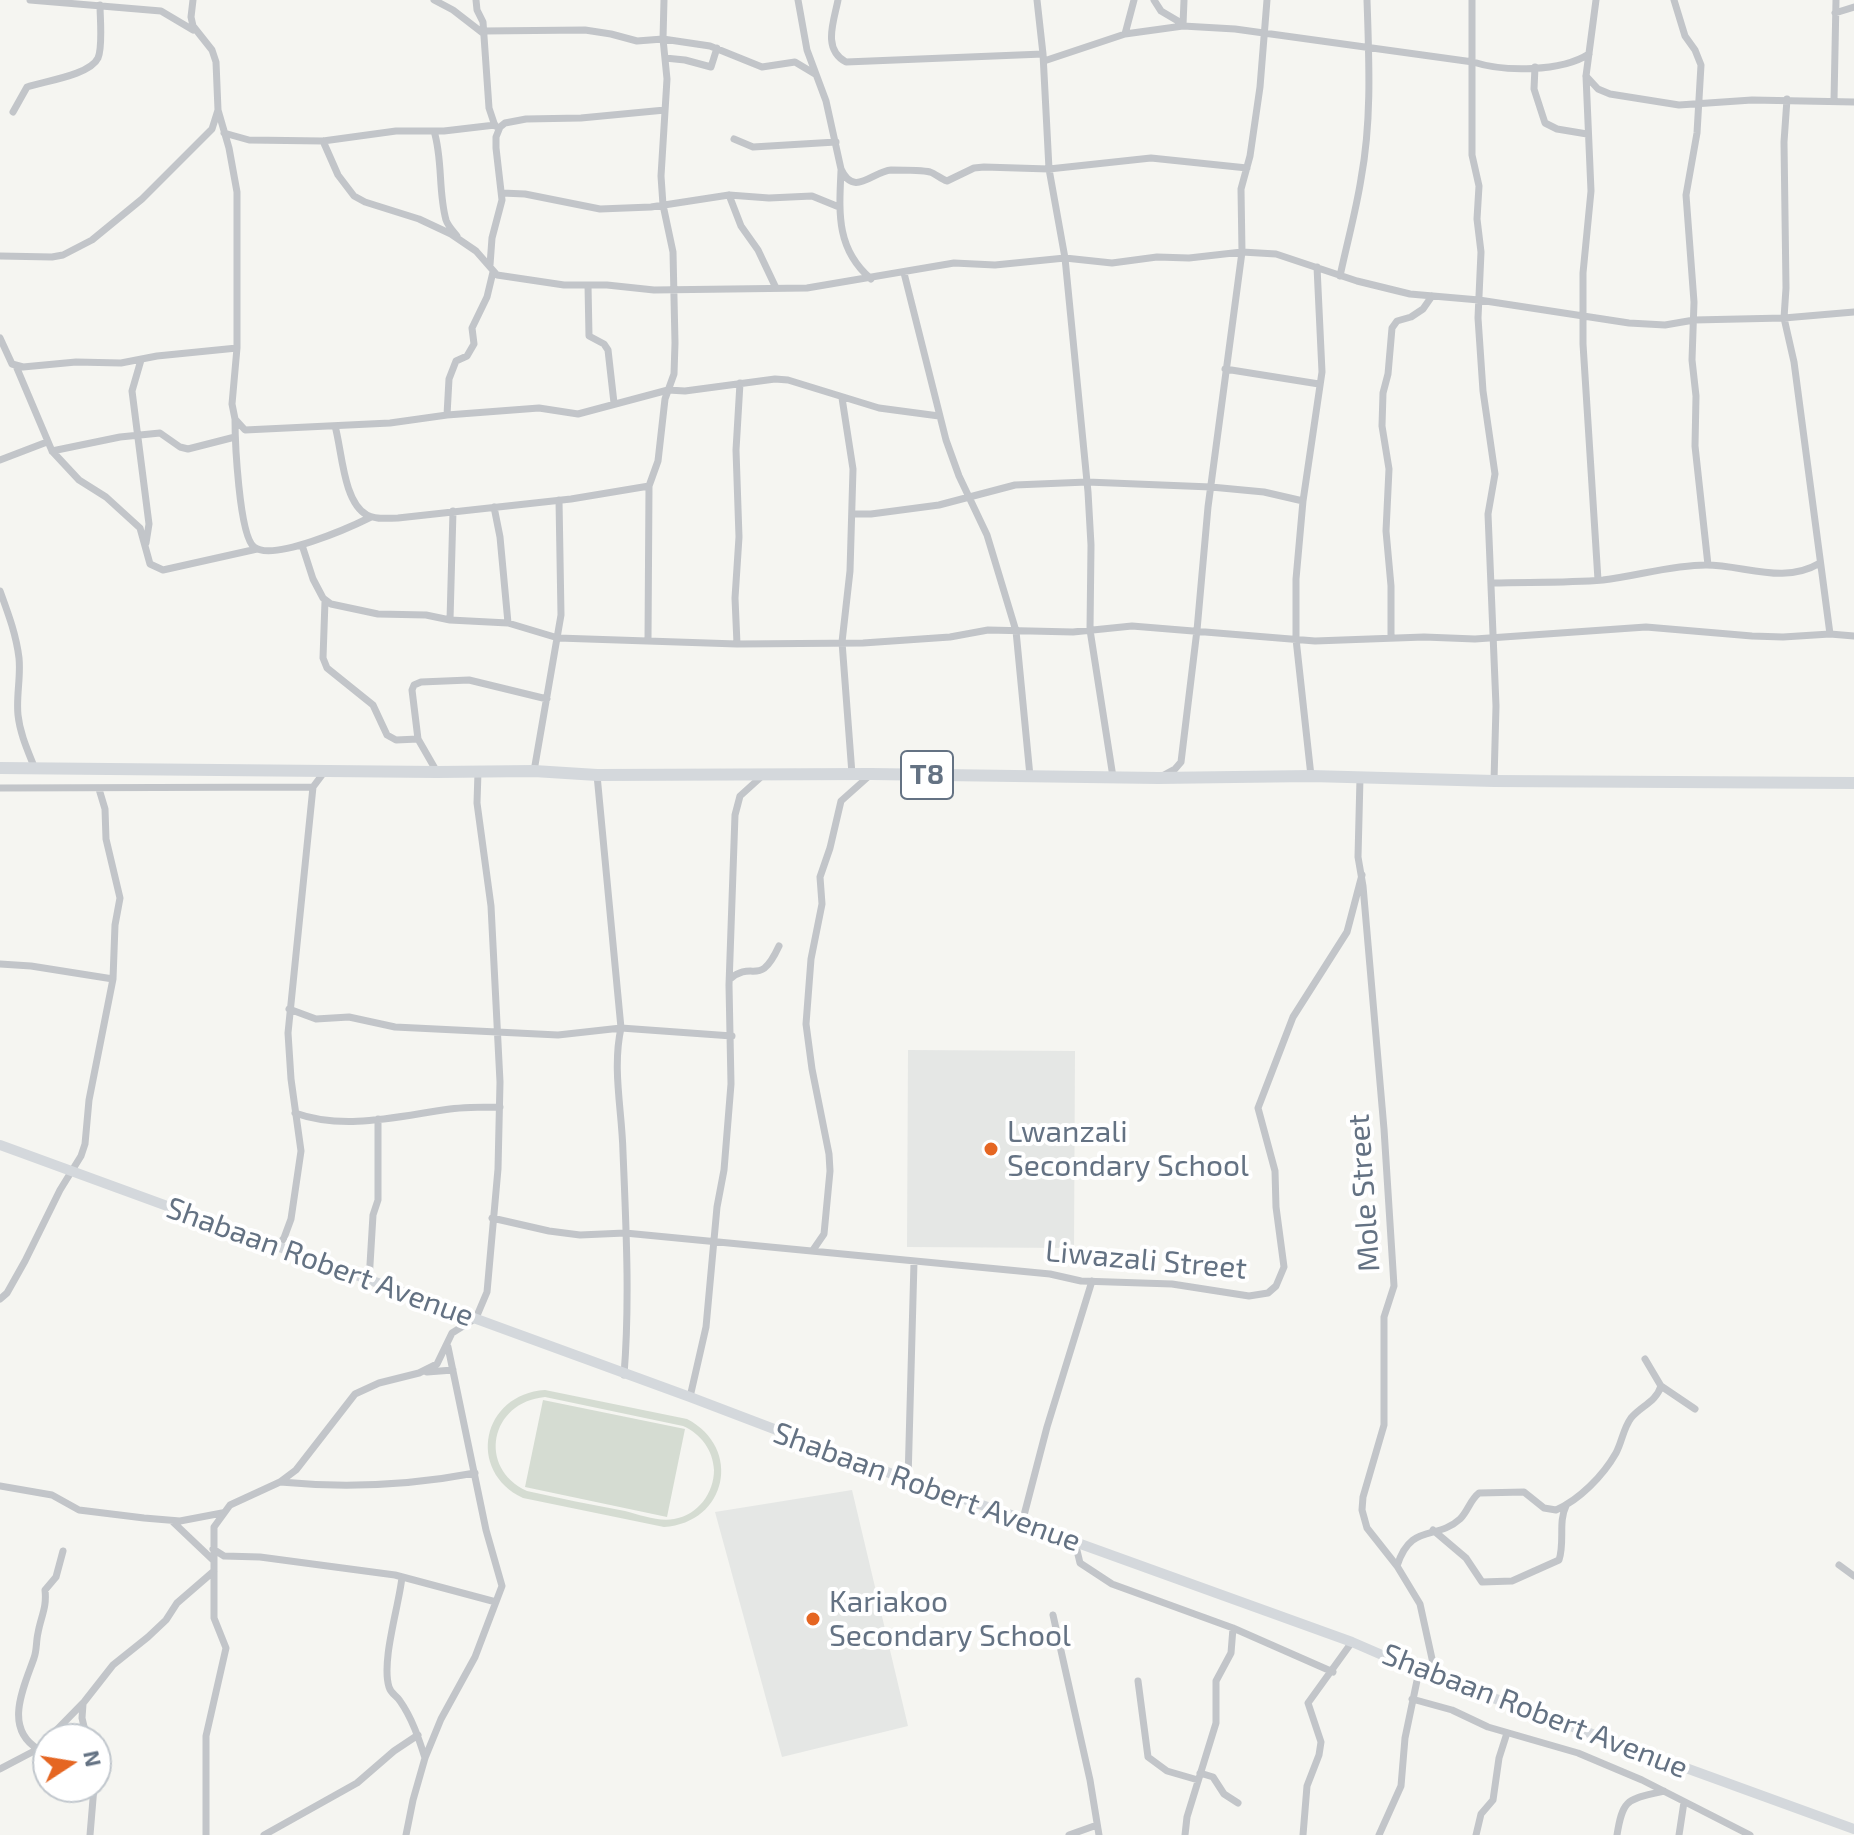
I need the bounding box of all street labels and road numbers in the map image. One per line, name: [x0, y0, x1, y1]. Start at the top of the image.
road number: T8: [901, 751, 953, 799]
street label: Mole Street: [1341, 1113, 1387, 1273]
street label: Shabaan Robert Avenue: [162, 1190, 478, 1334]
street label: Liwazali Street: [1044, 1233, 1248, 1287]
street label: Shabaan Robert Avenue: [769, 1415, 1085, 1559]
street label: Shabaan Robert Avenue: [1377, 1636, 1693, 1786]

